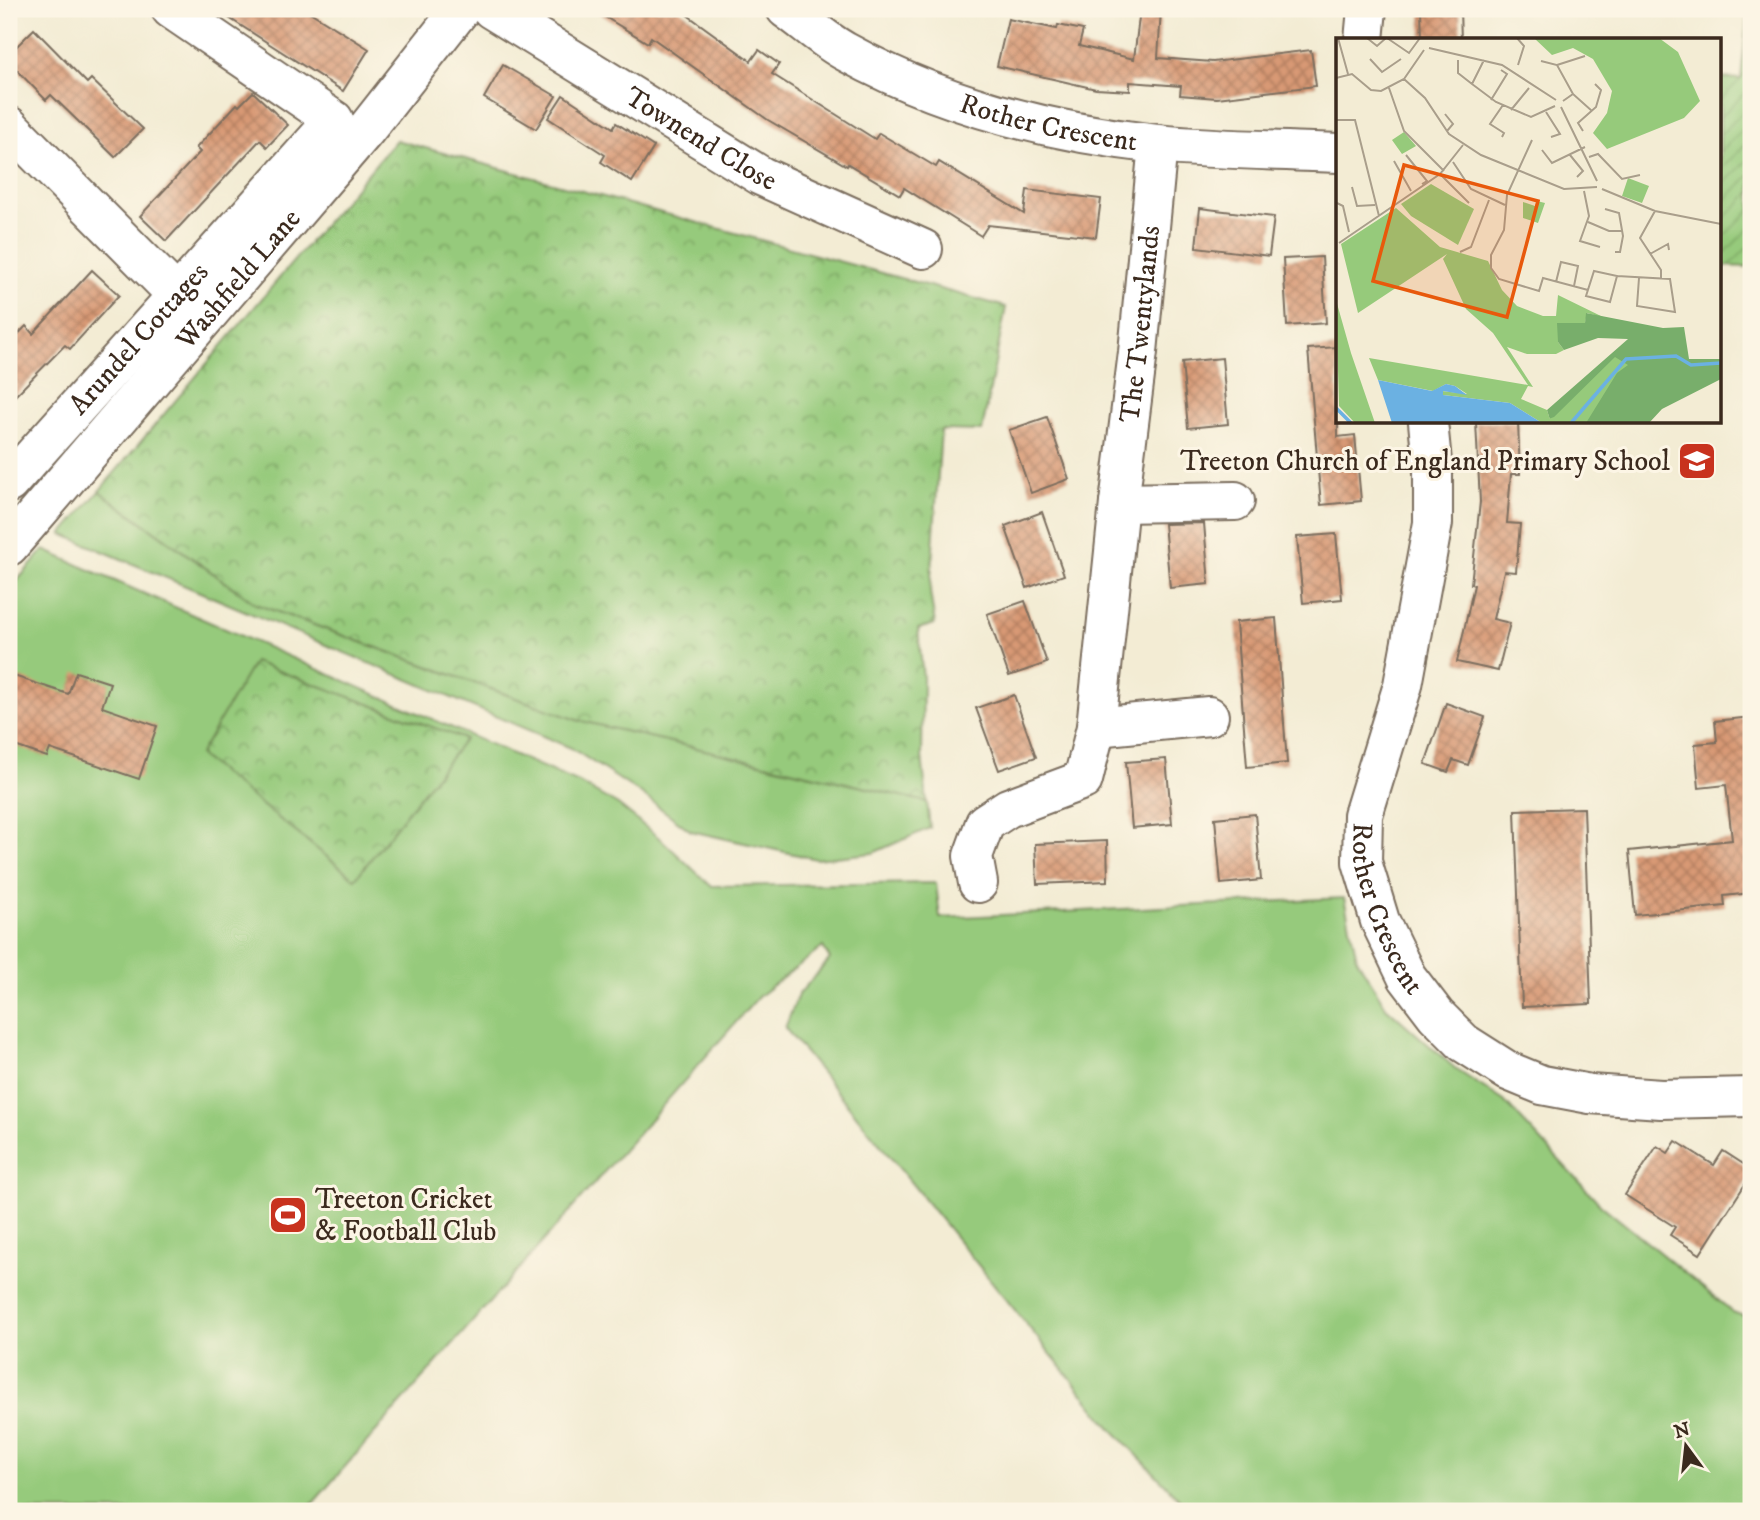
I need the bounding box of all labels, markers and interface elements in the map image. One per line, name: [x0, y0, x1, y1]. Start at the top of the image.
inset map: [1336, 38, 1722, 424]
street label: Townend Close: [619, 79, 782, 198]
street label: Rother Crescent: [956, 86, 1140, 159]
street label: Washfield Lane: [168, 201, 308, 357]
street label: The Twentylands: [1112, 224, 1168, 425]
street label: Arundel Cottages: [61, 255, 216, 422]
school or university icon: Treeton Church of England Primary School: [1676, 440, 1718, 482]
place label: Treeton Church of England Primary School: [1180, 444, 1671, 479]
street label: Rother Crescent: [1344, 822, 1432, 1002]
place label: Treeton Cricket & Football Club: [315, 1182, 496, 1249]
sports icon: Treeton Cricket & Football Club: [267, 1194, 309, 1236]
north arrow: [1652, 1412, 1722, 1482]
text: N: [1671, 1418, 1693, 1444]

